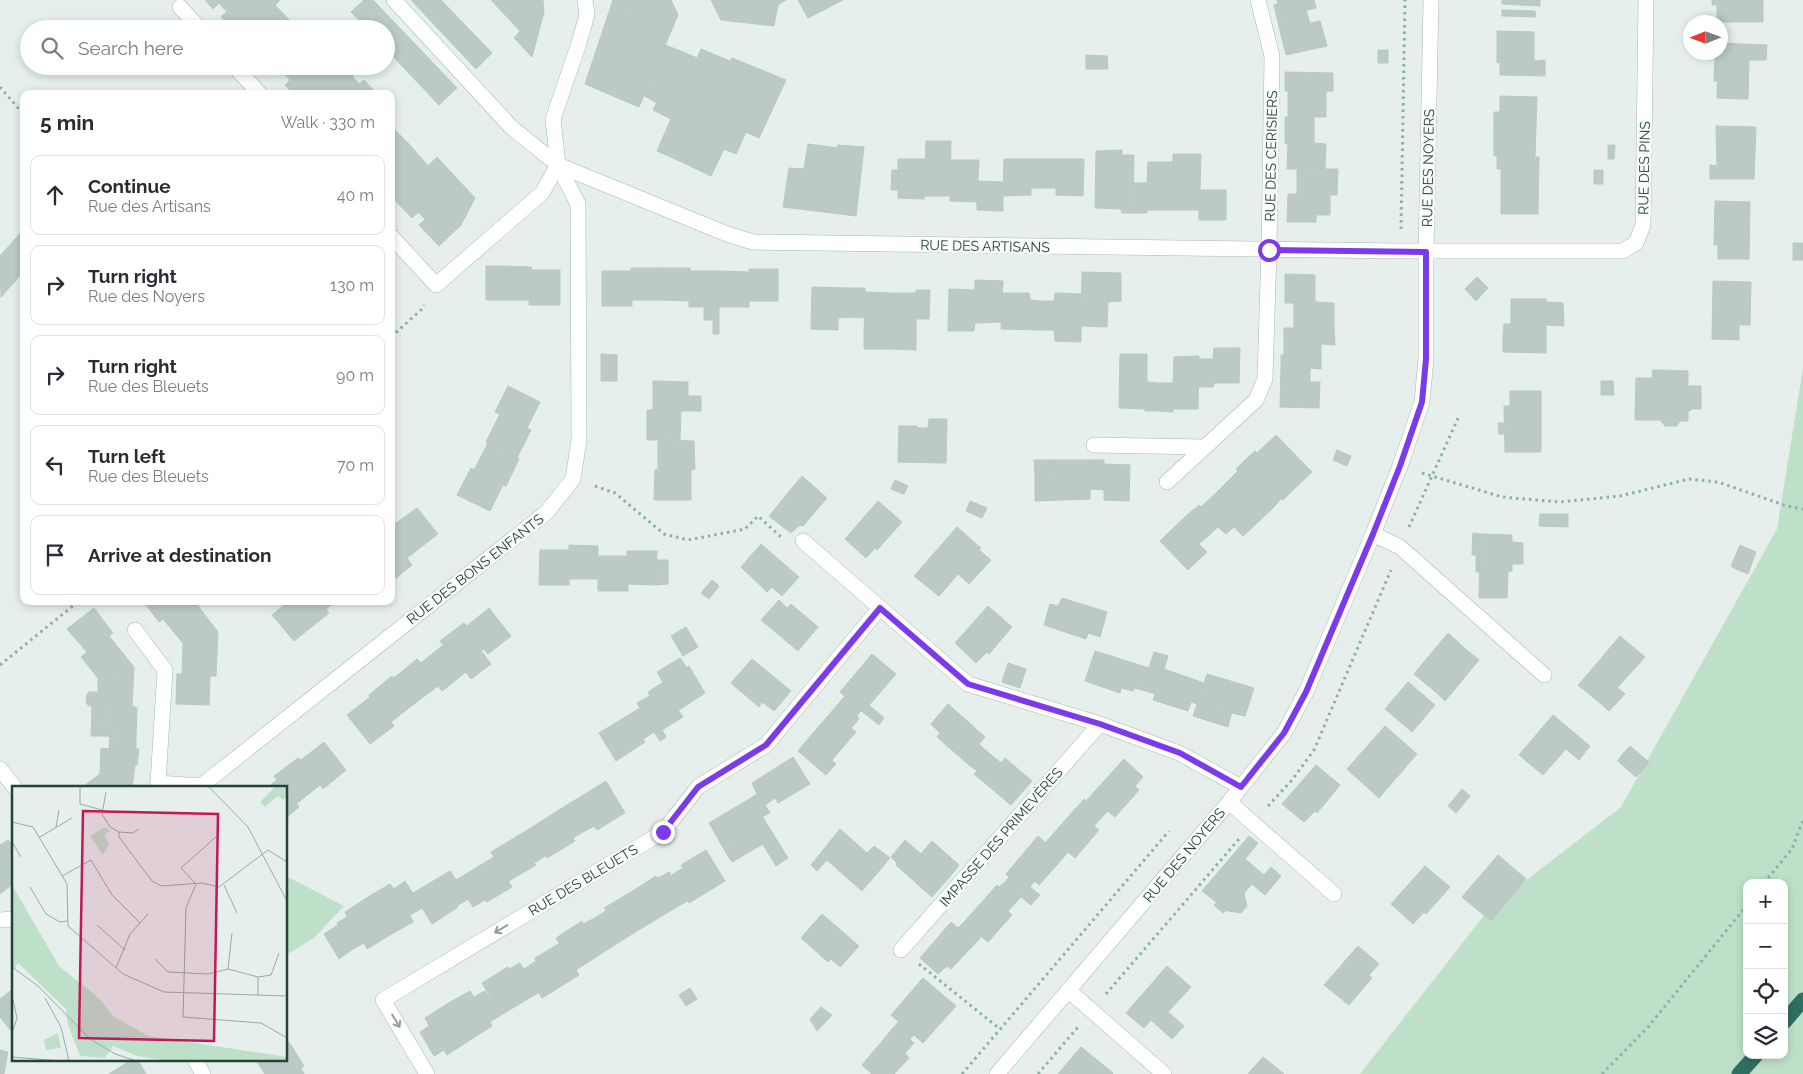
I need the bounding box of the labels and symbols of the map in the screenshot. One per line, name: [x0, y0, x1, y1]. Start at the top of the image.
north arrow: [1683, 15, 1728, 60]
street label: RUE DES CERISIERS: [1262, 90, 1280, 222]
street label: RUE DES NOYERS: [1419, 108, 1437, 227]
street label: RUE DES PINS: [1635, 120, 1653, 215]
street label: RUE DES ARTISANS: [920, 237, 1050, 255]
route start: [1258, 239, 1281, 262]
street label: RUE DES BONS ENFANTS: [403, 510, 547, 627]
street label: IMPASSE DES PRIMEVÈRES: [935, 763, 1066, 910]
inset map: [12, 786, 288, 1062]
street label: RUE DES NOYERS: [1140, 804, 1228, 905]
route end: [652, 821, 675, 844]
street label: RUE DES BLEUETS: [526, 841, 641, 919]
one-way arrow: [495, 924, 509, 934]
one-way arrow: [391, 1013, 401, 1028]

